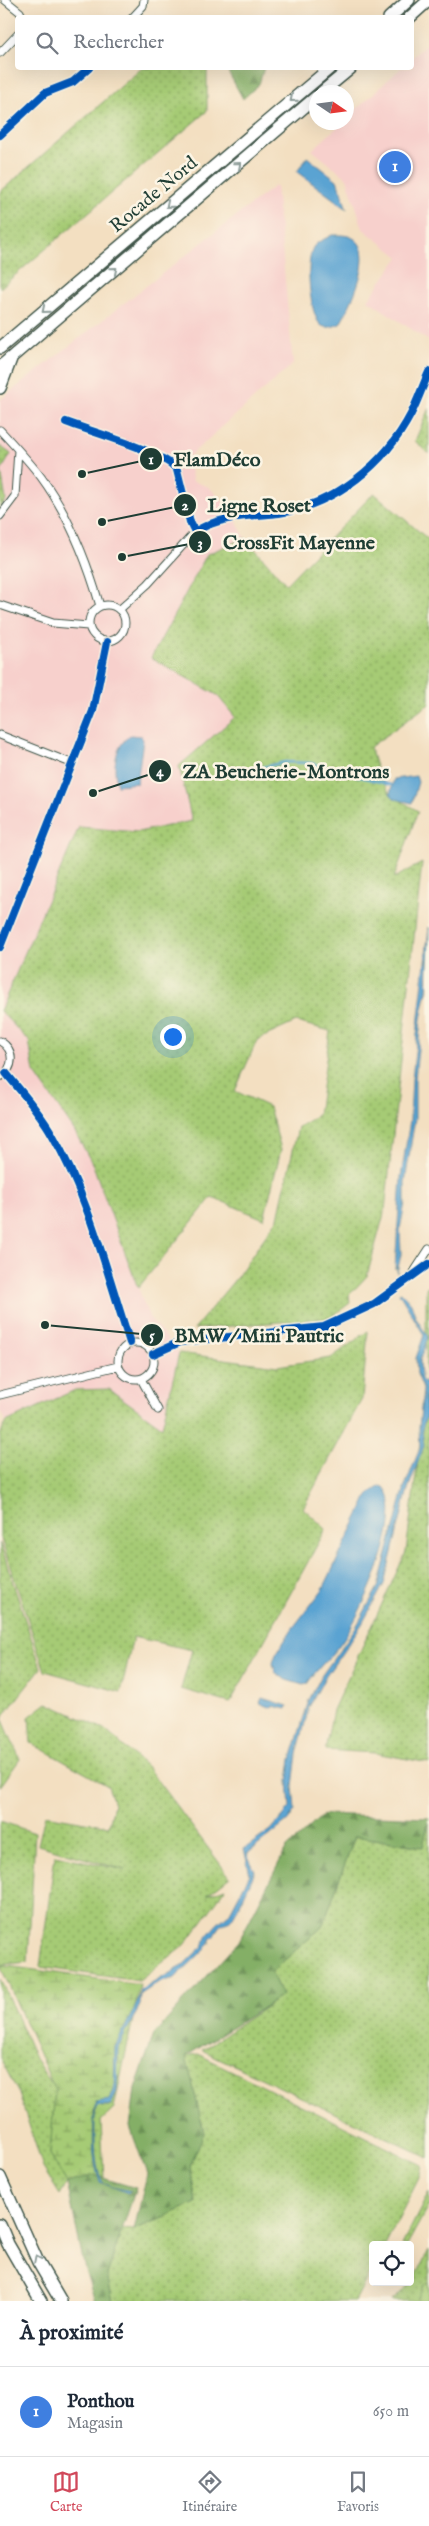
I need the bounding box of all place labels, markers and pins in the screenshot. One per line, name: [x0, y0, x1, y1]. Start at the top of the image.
pin: 1: [379, 148, 411, 186]
callout: FlamDéco: [138, 442, 270, 477]
callout: Ligne Roset: [172, 487, 321, 522]
callout: CrossFit Mayenne: [188, 525, 385, 560]
callout: ZA Beucherie-Montrons: [148, 754, 399, 789]
callout: BMW / Mini Pautric: [139, 1318, 354, 1353]

